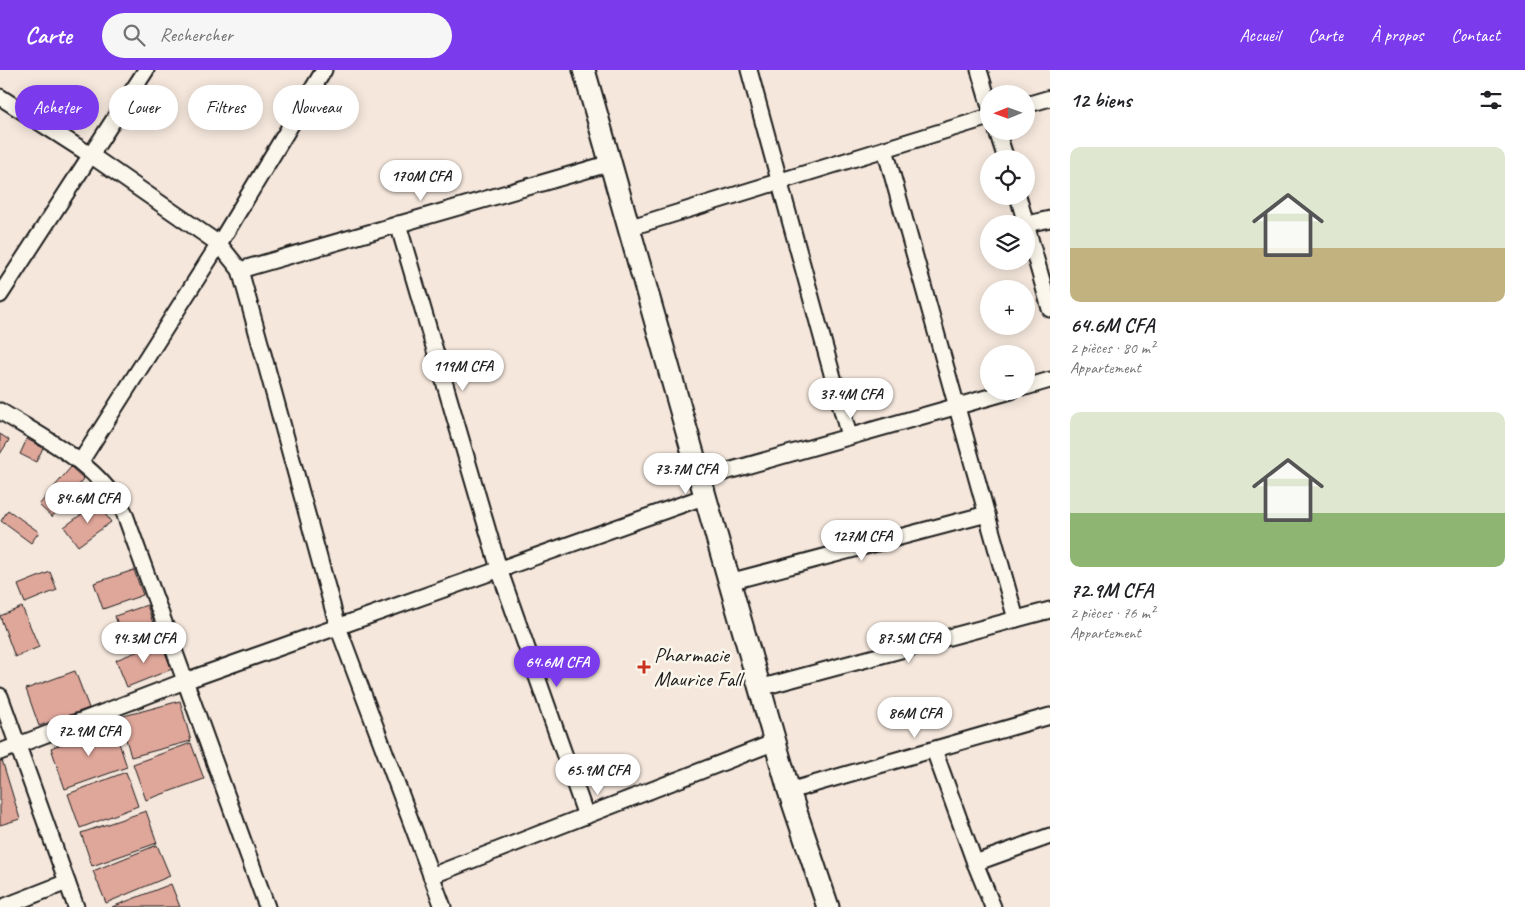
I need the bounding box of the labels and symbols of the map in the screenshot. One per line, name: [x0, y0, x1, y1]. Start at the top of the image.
north arrow: [980, 85, 1035, 140]
pin: 170M CFA: [369, 160, 473, 202]
pin: 119M CFA: [411, 350, 515, 392]
pin: 37.4M CFA: [794, 378, 908, 420]
pin: 73.7M CFA: [629, 452, 743, 495]
pin: 84.6M CFA: [31, 482, 145, 524]
pin: 127M CFA: [810, 520, 914, 562]
pin: 94.3M CFA: [87, 622, 201, 664]
pin: 87.5M CFA: [852, 622, 966, 664]
place label: Pharmacie Maurice Fall: [654, 642, 745, 692]
pin: 64.6M CFA: [500, 646, 614, 688]
marker: Pharmacie Maurice Fall: [638, 661, 650, 673]
pin: 86M CFA: [869, 696, 961, 739]
pin: 72.9M CFA: [32, 714, 146, 757]
pin: 65.9M CFA: [541, 754, 655, 796]

